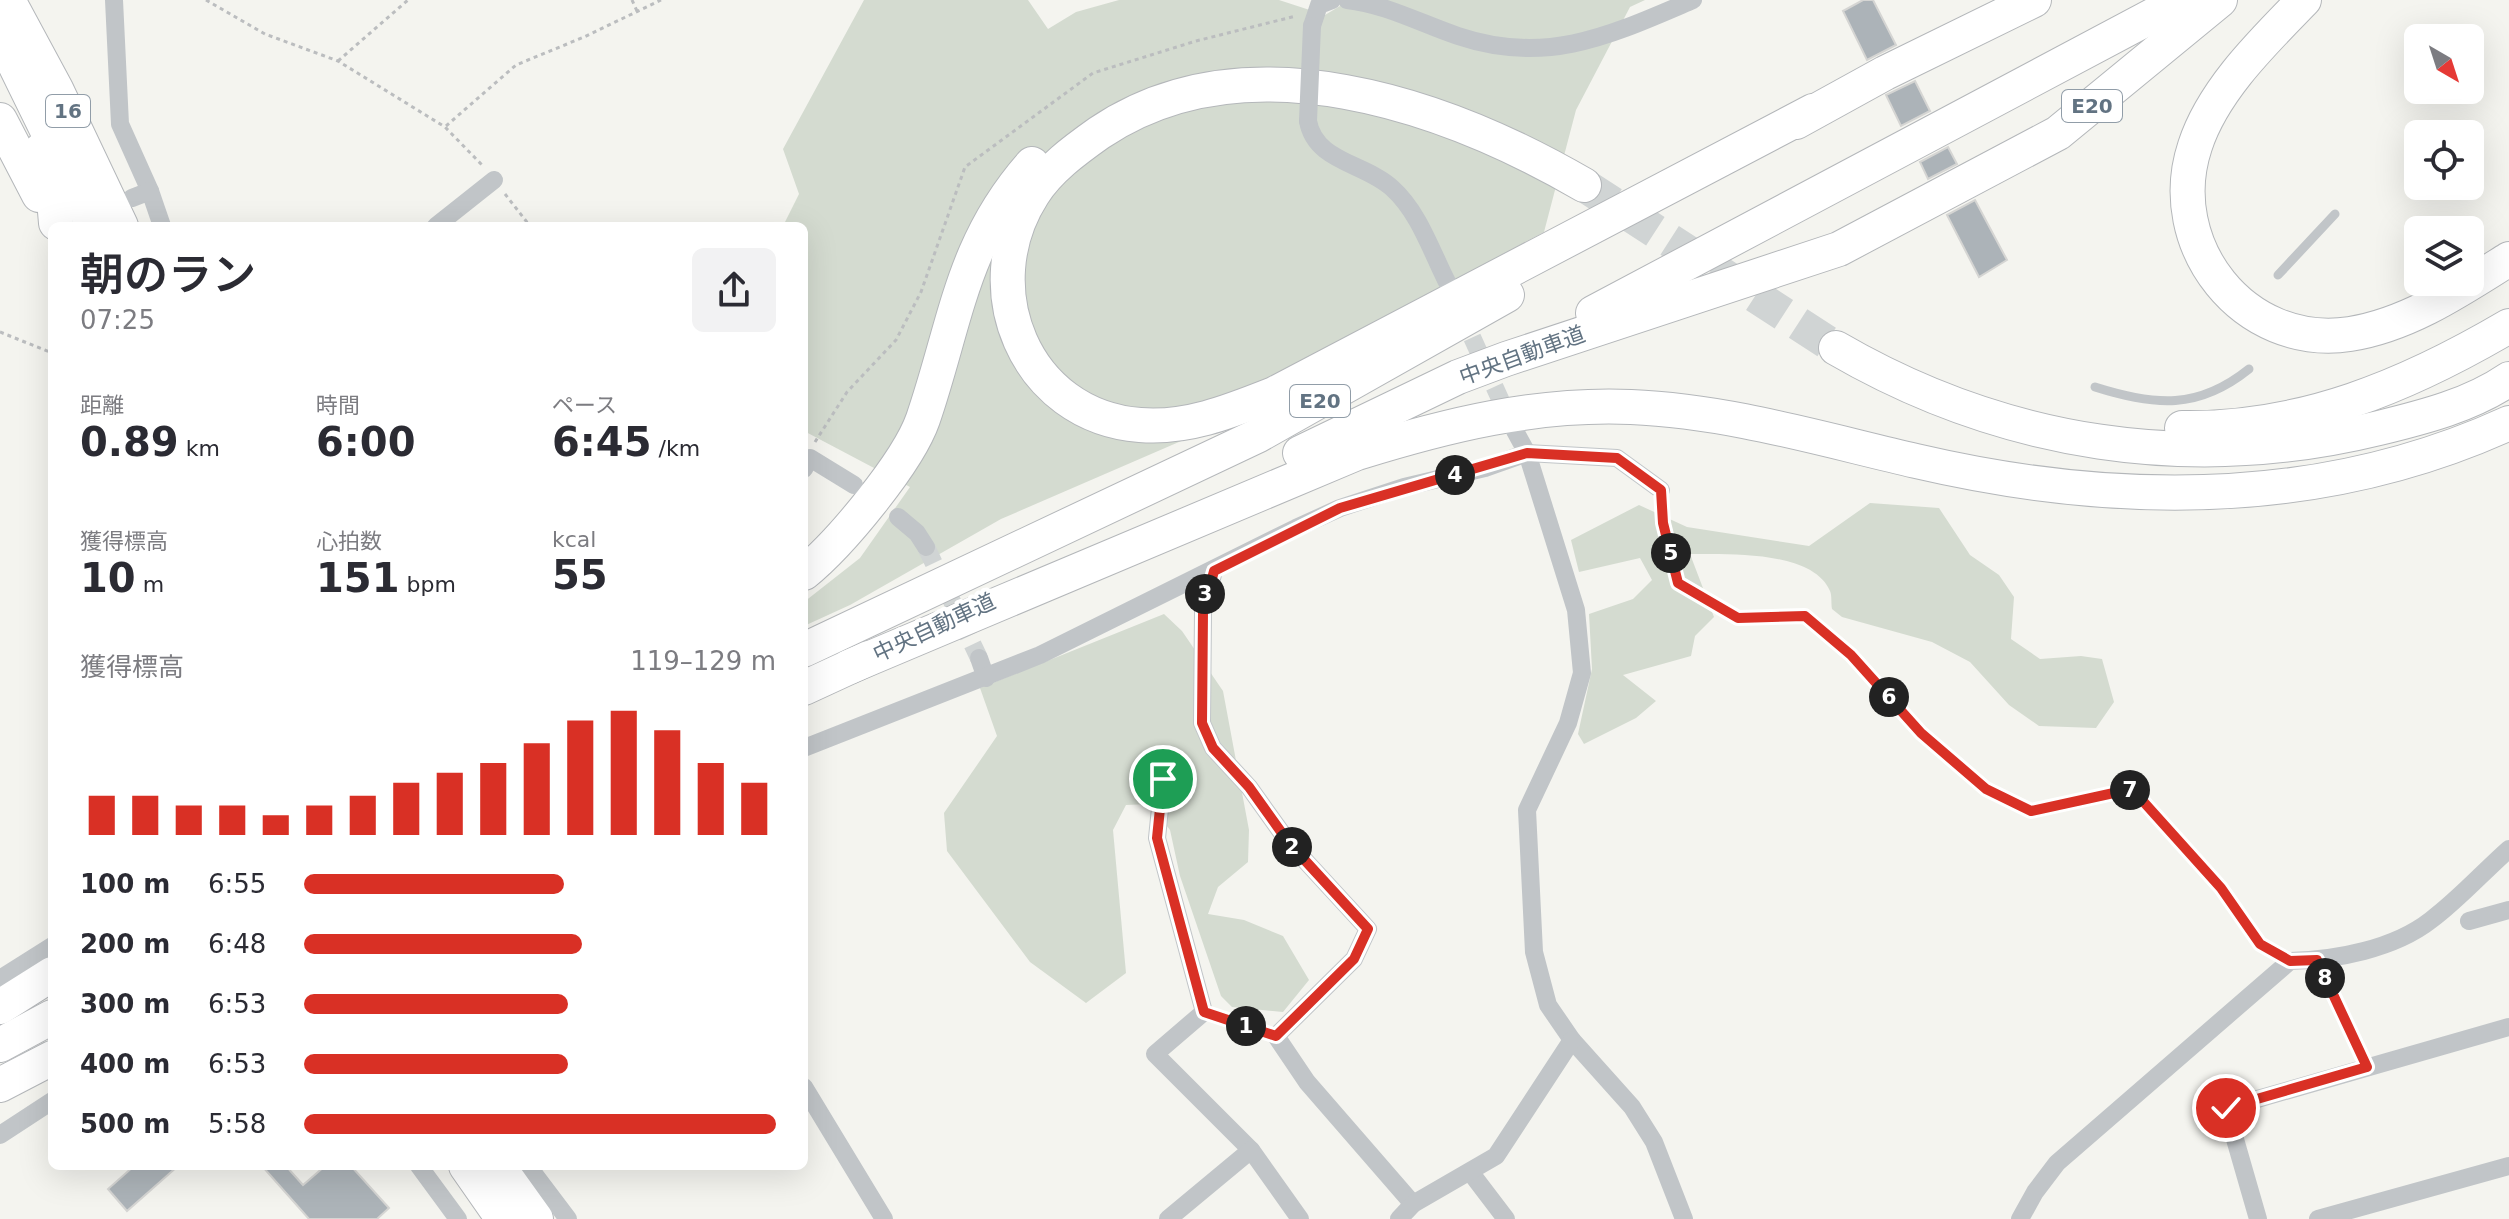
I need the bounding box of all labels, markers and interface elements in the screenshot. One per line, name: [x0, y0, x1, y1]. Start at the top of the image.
north arrow: [2404, 24, 2484, 104]
map controls: [2404, 24, 2484, 296]
road number: E20: [2062, 90, 2122, 122]
road number: 16: [46, 95, 90, 127]
button: locate: [2404, 120, 2484, 200]
button: layers: [2404, 216, 2484, 296]
button: share: [692, 248, 776, 332]
text: 朝のラン: [80, 249, 256, 300]
text: 07:25: [80, 305, 155, 335]
street label: 中央自動車道: [1456, 321, 1588, 390]
road number: E20: [1290, 385, 1350, 417]
text: 距離: [80, 393, 124, 418]
text: 時間: [316, 393, 360, 418]
text: ペース: [552, 393, 617, 418]
text: 0.89: [80, 419, 179, 465]
text: 6:00: [316, 419, 416, 465]
text: 6:45: [552, 419, 652, 465]
text: km: [179, 436, 220, 461]
text: /km: [652, 436, 700, 461]
pin: 4: [1435, 455, 1475, 495]
text: 4: [1447, 462, 1463, 487]
text: kcal: [552, 527, 596, 552]
text: 獲得標高: [80, 529, 168, 554]
text: 心拍数: [316, 529, 382, 554]
pin: 5: [1651, 533, 1691, 573]
text: 5: [1663, 540, 1679, 565]
text: 55: [552, 552, 608, 598]
text: 10: [80, 555, 136, 601]
text: 151: [316, 555, 400, 601]
text: m: [136, 572, 164, 597]
text: bpm: [400, 572, 456, 597]
pin: 3: [1185, 574, 1225, 614]
text: 3: [1197, 581, 1213, 606]
street label: 中央自動車道: [869, 588, 999, 667]
text: 119–129 m: [630, 646, 776, 676]
text: 獲得標高: [80, 652, 184, 682]
pin: 6: [1869, 677, 1909, 717]
text: 6: [1881, 684, 1897, 709]
pin: [1129, 745, 1197, 813]
icon: arrive: [1141, 757, 1185, 801]
pin: 7: [2110, 770, 2150, 810]
text: 7: [2122, 777, 2138, 802]
pin: 2: [1272, 827, 1312, 867]
text: 2: [1284, 834, 1300, 859]
text: 100 m: [80, 869, 170, 899]
text: 6:55: [208, 869, 266, 899]
text: 200 m: [80, 929, 170, 959]
text: 6:48: [208, 929, 266, 959]
pin: 8: [2305, 958, 2345, 998]
text: 8: [2317, 965, 2333, 990]
text: 300 m: [80, 989, 170, 1019]
text: 6:53: [208, 989, 266, 1019]
pin: 1: [1226, 1006, 1266, 1046]
text: 1: [1238, 1013, 1254, 1038]
text: 400 m: [80, 1049, 170, 1079]
text: 6:53: [208, 1049, 266, 1079]
pin: [2192, 1074, 2260, 1142]
icon: check: [2204, 1086, 2248, 1130]
text: 500 m: [80, 1109, 170, 1139]
text: 5:58: [208, 1109, 266, 1139]

